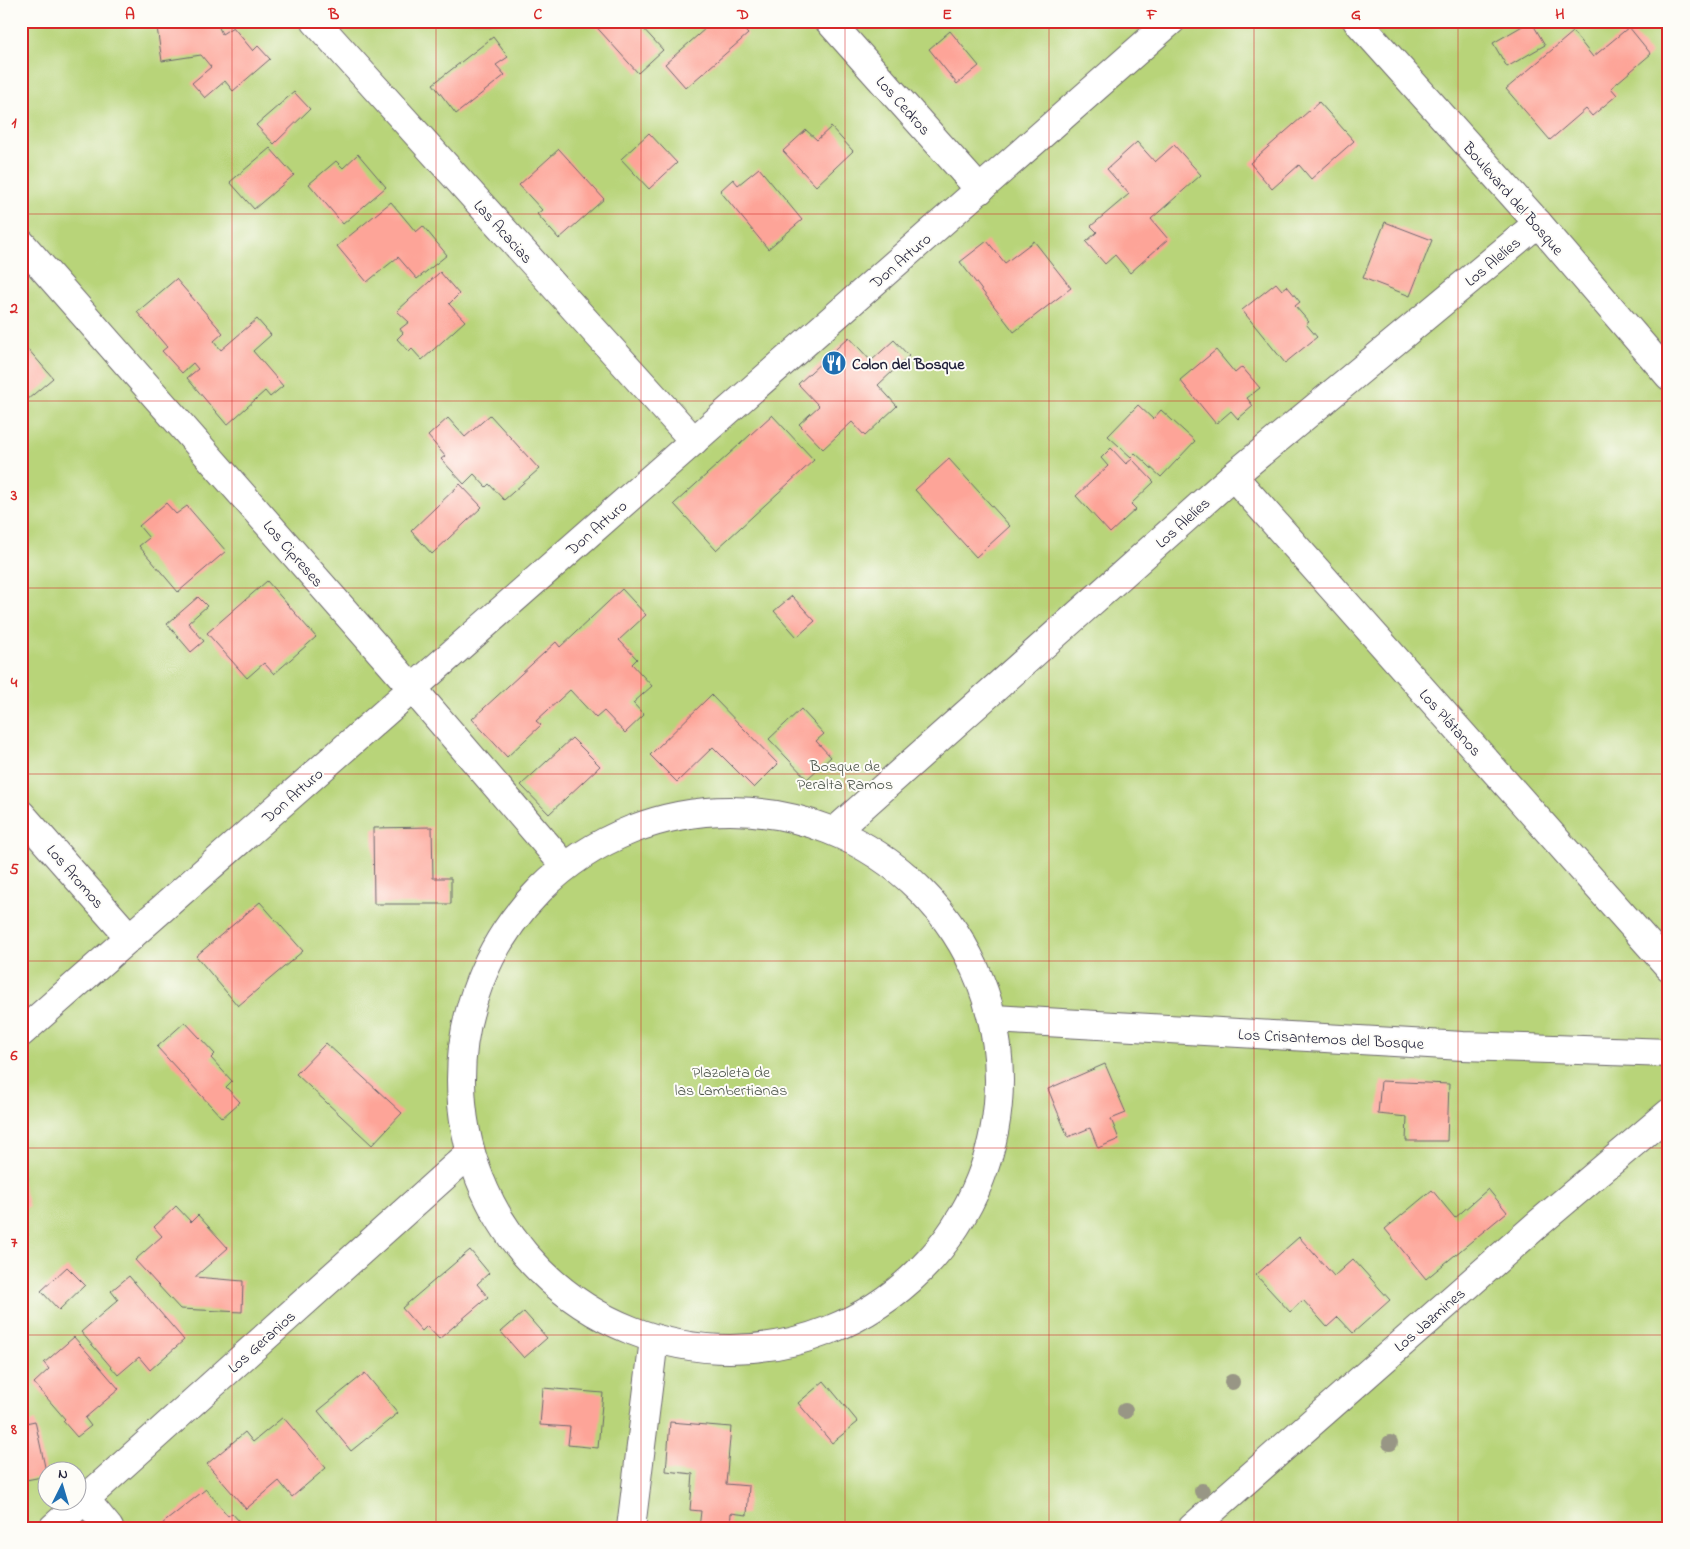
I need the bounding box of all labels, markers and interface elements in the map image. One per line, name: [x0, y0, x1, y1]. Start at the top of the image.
text: A: [125, 3, 135, 27]
text: B: [328, 3, 340, 27]
text: C: [534, 3, 543, 27]
text: D: [736, 3, 749, 27]
text: E: [942, 3, 952, 27]
text: F: [1146, 3, 1158, 27]
text: G: [1351, 3, 1361, 27]
text: H: [1555, 3, 1565, 27]
street label: Los Cedros: [869, 71, 936, 141]
text: 1: [11, 111, 17, 135]
street label: Boulevard del Bosque: [1456, 136, 1569, 262]
street label: Las Acacias: [467, 195, 538, 270]
street label: Don Arturo: [865, 228, 937, 296]
street label: Los Alelíes: [1460, 232, 1527, 293]
text: 2: [9, 297, 18, 321]
restaurant icon: Colon del Bosque: [821, 350, 847, 376]
place label: Colon del Bosque: [852, 353, 965, 377]
text: 3: [10, 484, 18, 508]
street label: Los Alelíes: [1150, 492, 1216, 555]
street label: Don Arturo: [561, 495, 633, 563]
street label: Los Cipreses: [256, 515, 329, 593]
text: 4: [10, 671, 18, 695]
street label: Los Plátanos: [1413, 684, 1486, 763]
park label: Bosque de Peralta Ramos: [797, 755, 893, 797]
street label: Don Arturo: [257, 763, 329, 831]
street label: Los Aromos: [40, 840, 109, 915]
text: 5: [9, 858, 19, 882]
street label: Los Crisantemos del Bosque: [1237, 1023, 1425, 1057]
text: 6: [9, 1044, 18, 1068]
park label: Plazoleta de las Lambertianas: [675, 1061, 787, 1103]
text: 7: [11, 1231, 18, 1255]
street label: Los Jazmines: [1389, 1283, 1471, 1358]
street label: Los Geranios: [223, 1305, 302, 1380]
text: 8: [10, 1418, 17, 1442]
north arrow: [38, 1462, 88, 1512]
text: N: [57, 1464, 69, 1485]

